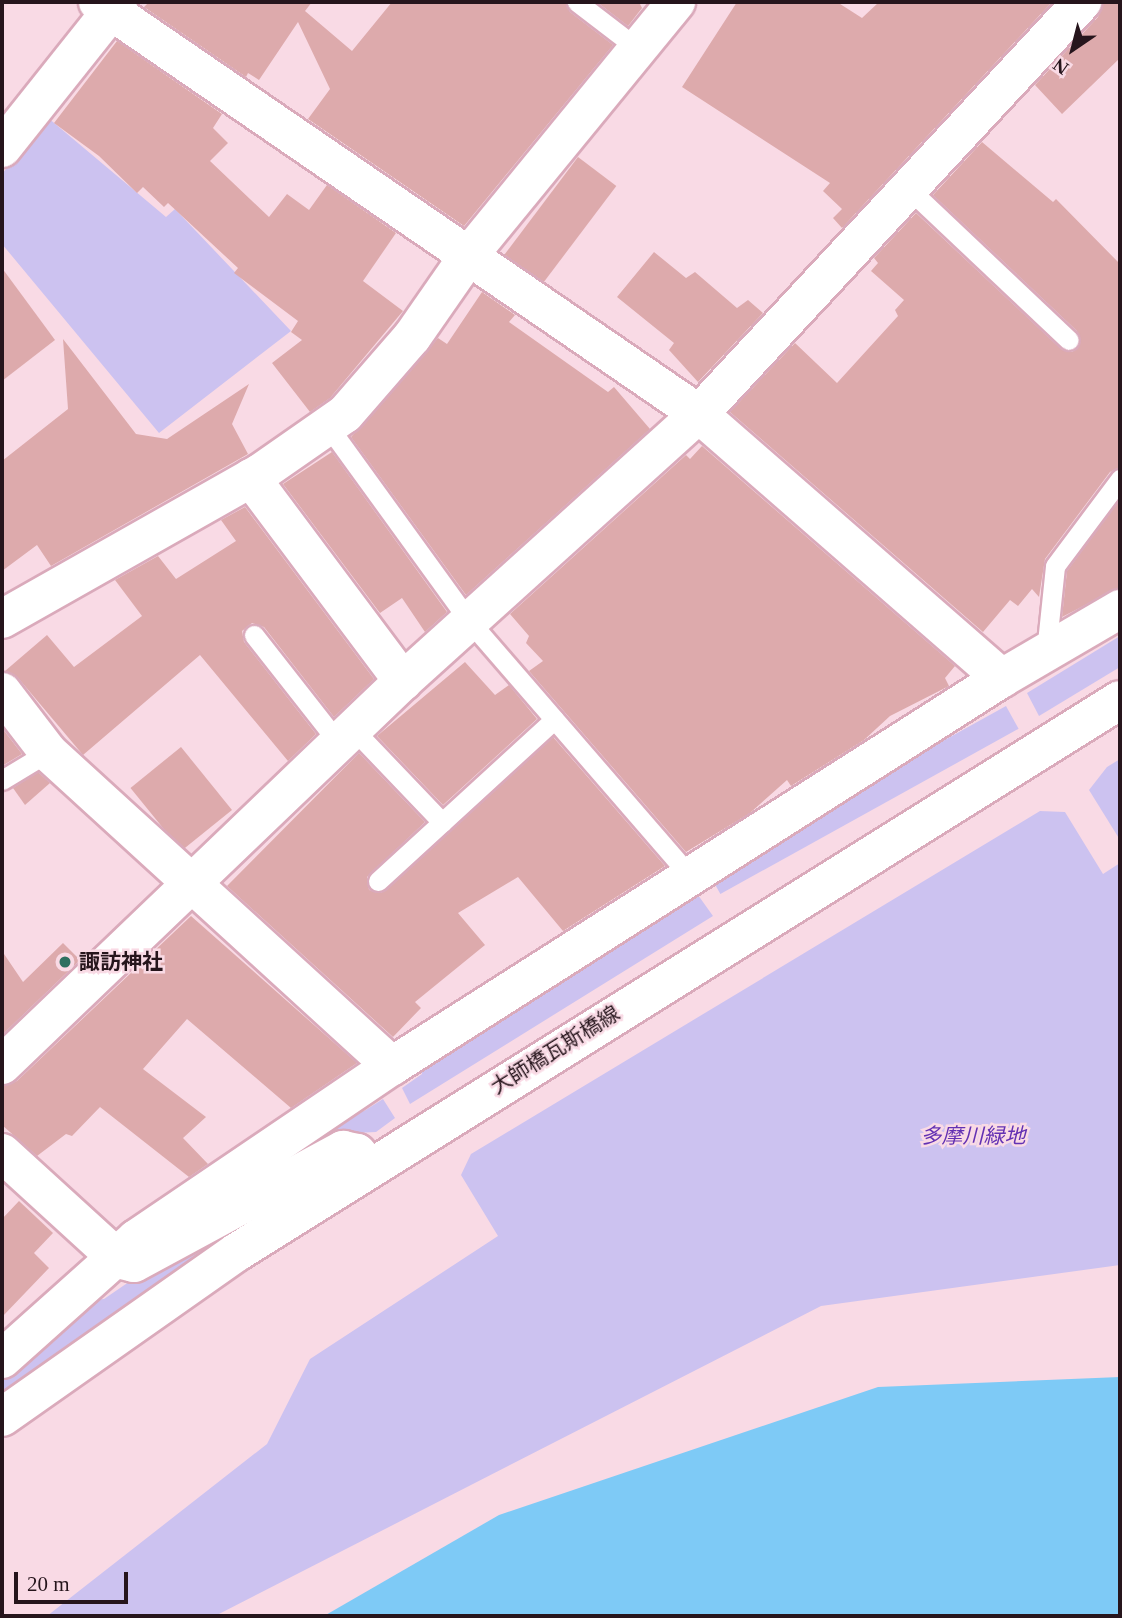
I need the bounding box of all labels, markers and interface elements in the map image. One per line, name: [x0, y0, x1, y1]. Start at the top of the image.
north arrow: [1038, 14, 1108, 84]
text: N: [1049, 54, 1072, 79]
place label: 諏訪神社: [79, 949, 163, 975]
marker: 諏訪神社: [57, 954, 73, 970]
street label: 大師橋瓦斯橋線: [486, 1000, 624, 1100]
park label: 多摩川緑地: [921, 1123, 1025, 1149]
scale bar: [18, 1558, 131, 1602]
text: 20 m: [27, 1572, 70, 1596]

